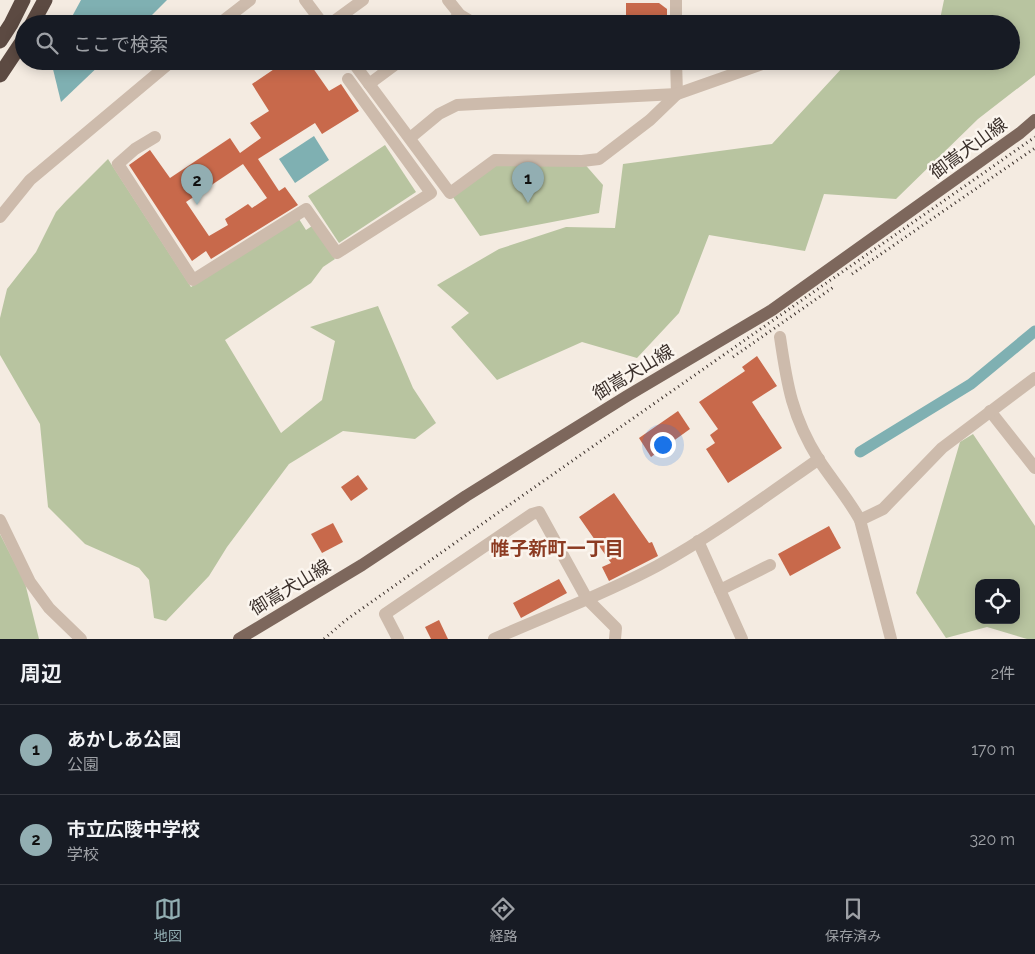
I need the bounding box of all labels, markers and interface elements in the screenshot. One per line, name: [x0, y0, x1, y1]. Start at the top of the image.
search box: [15, 15, 1020, 70]
icon: search: [33, 29, 61, 57]
text: ここで検索: [73, 33, 168, 55]
street label: 御嵩犬山線: [925, 113, 1011, 183]
pin: 1: [512, 162, 544, 203]
pin: 2: [181, 164, 213, 205]
street label: 御嵩犬山線: [589, 340, 677, 404]
your location: [650, 432, 676, 458]
district label: 帷子新町一丁目: [490, 537, 624, 559]
street label: 御嵩犬山線: [246, 555, 334, 619]
map controls: [975, 579, 1020, 624]
button: locate: [975, 579, 1020, 624]
text: 周辺: [20, 661, 62, 686]
text: 2件: [991, 664, 1015, 683]
text: あかしあ公園: [67, 728, 181, 750]
text: 1: [32, 740, 40, 759]
text: 170 m: [971, 740, 1015, 759]
text: 公園: [67, 755, 99, 774]
text: 市立広陵中学校: [67, 818, 200, 840]
text: 2: [31, 830, 41, 849]
text: 320 m: [970, 830, 1015, 849]
text: 学校: [67, 845, 99, 864]
tab: 地図: [154, 895, 182, 945]
tab: 経路: [489, 895, 517, 945]
tab: 保存済み: [825, 895, 881, 945]

